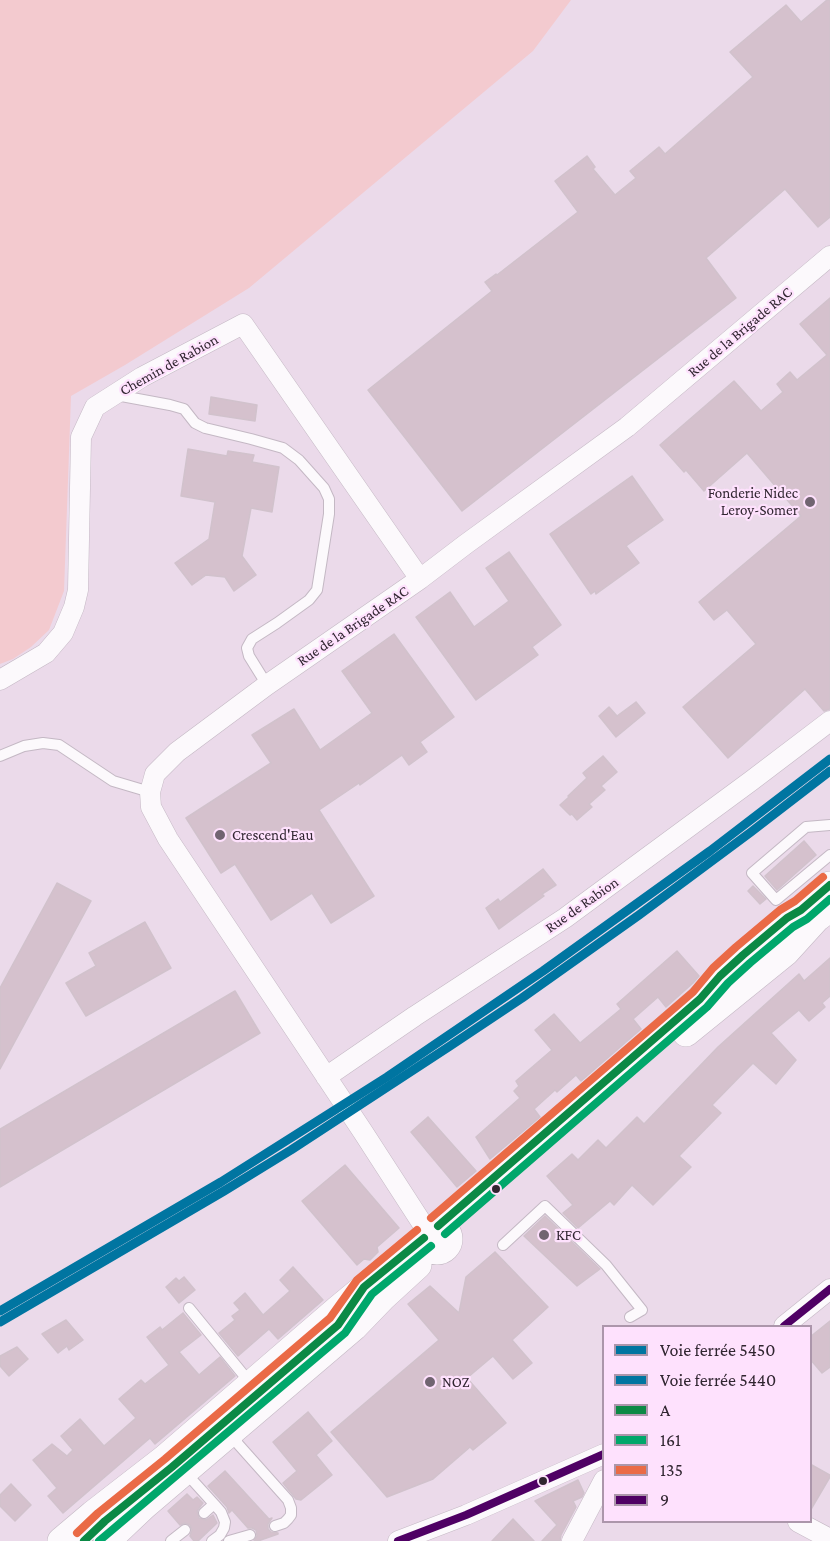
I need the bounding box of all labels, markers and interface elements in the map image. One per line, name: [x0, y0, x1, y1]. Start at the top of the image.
street label: Rue de la Brigade RAC: [684, 283, 796, 381]
street label: Chemin de Rabion: [117, 330, 221, 400]
place label: Fonderie Nidec Leroy-Somer: [708, 484, 798, 519]
marker: Fonderie Nidec Leroy-Somer: [803, 495, 817, 509]
street label: Rue de la Brigade RAC: [294, 582, 412, 670]
place label: Crescend'Eau: [232, 826, 314, 844]
marker: Crescend'Eau: [213, 828, 227, 842]
street label: Rue de Rabion: [542, 873, 622, 937]
unlabelled marker: [490, 1183, 502, 1195]
place label: KFC: [556, 1226, 581, 1244]
marker: KFC: [537, 1228, 551, 1242]
legend: [602, 1325, 812, 1523]
text: Voie ferrée 5450: [660, 1340, 775, 1360]
text: Voie ferrée 5440: [660, 1370, 776, 1390]
place label: NOZ: [442, 1373, 470, 1391]
marker: NOZ: [423, 1375, 437, 1389]
text: A: [660, 1400, 670, 1420]
text: 161: [660, 1430, 681, 1450]
text: 135: [660, 1460, 683, 1480]
unlabelled marker: [537, 1475, 549, 1487]
text: 9: [660, 1490, 669, 1510]

